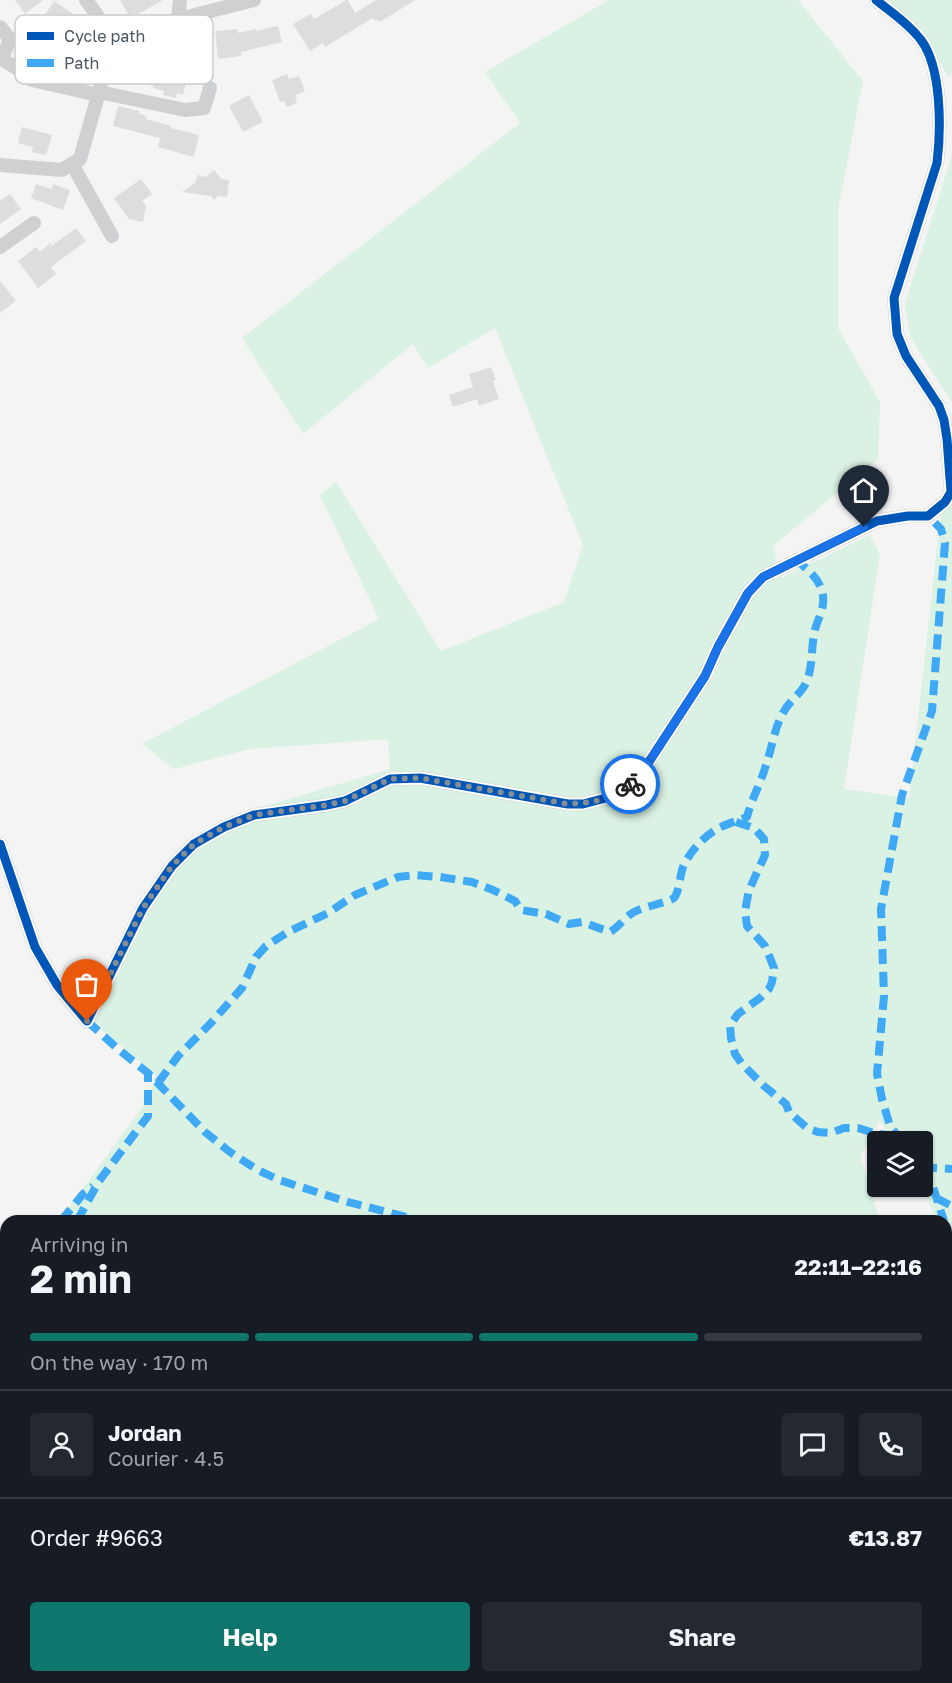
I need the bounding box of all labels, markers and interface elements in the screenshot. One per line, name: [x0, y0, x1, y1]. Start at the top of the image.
legend: [15, 15, 213, 84]
text: Cycle path: [64, 26, 145, 46]
text: Path: [64, 53, 99, 73]
pin: [838, 465, 889, 527]
icon: home: [847, 474, 880, 507]
courier: [600, 754, 660, 814]
icon: bike: [614, 768, 647, 801]
pin: [61, 959, 112, 1021]
icon: bag: [70, 968, 103, 1001]
map controls: [867, 1131, 933, 1197]
button: layers: [867, 1131, 933, 1197]
text: Arriving in: [30, 1232, 128, 1256]
text: 22:11–22:16: [795, 1253, 922, 1280]
text: 2 min: [30, 1255, 132, 1302]
text: On the way · 170 m: [30, 1350, 208, 1374]
button: person: [30, 1413, 93, 1476]
button: chat: [781, 1413, 844, 1476]
button: phone: [859, 1413, 922, 1476]
text: Jordan: [108, 1419, 182, 1446]
text: Courier · 4.5: [108, 1446, 224, 1470]
text: Order #9663: [30, 1524, 163, 1551]
text: €13.87: [849, 1524, 922, 1551]
button: Help: [30, 1602, 470, 1671]
button: Share: [482, 1602, 922, 1671]

